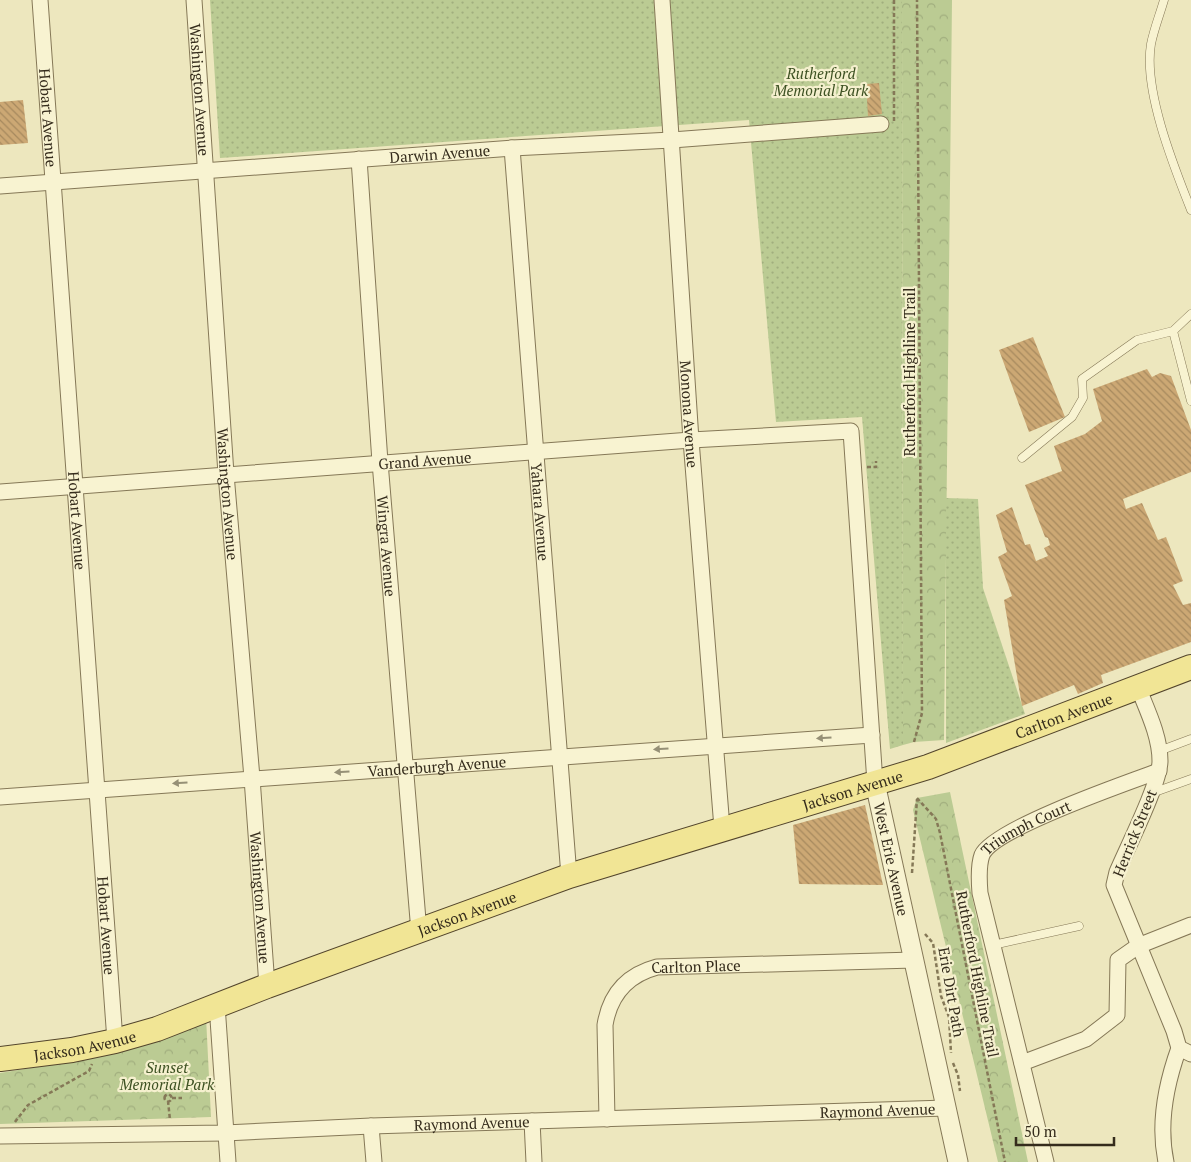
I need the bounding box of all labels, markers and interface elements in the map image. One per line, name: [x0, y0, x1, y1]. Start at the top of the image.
street label: Washington Avenue: [186, 23, 215, 157]
park label: Rutherford Memorial Park: [773, 63, 869, 100]
street label: Hobart Avenue: [35, 68, 62, 168]
street label: Darwin Avenue: [389, 140, 491, 167]
street label: Rutherford Highline Trail: [899, 287, 919, 457]
street label: Monona Avenue: [676, 360, 703, 469]
street label: Washington Avenue: [213, 427, 243, 561]
street label: Grand Avenue: [377, 447, 472, 474]
street label: Yahara Avenue: [527, 462, 554, 562]
street label: Hobart Avenue: [64, 471, 91, 571]
street label: Wingra Avenue: [373, 495, 401, 597]
street label: Carlton Avenue: [1012, 688, 1115, 743]
one-way arrow: [815, 735, 831, 743]
one-way arrow: [653, 745, 669, 753]
street label: Vanderburgh Avenue: [367, 751, 507, 781]
street label: Jackson Avenue: [800, 765, 905, 815]
one-way arrow: [334, 769, 350, 777]
one-way arrow: [172, 780, 188, 788]
street label: Herrick Street: [1107, 786, 1161, 880]
street label: Triumph Court: [976, 795, 1074, 859]
street label: West Erie Avenue: [870, 801, 914, 918]
street label: Washington Avenue: [246, 831, 275, 964]
street label: Hobart Avenue: [93, 876, 120, 976]
street label: Jackson Avenue: [415, 886, 519, 940]
street label: Rutherford Highline Trail: [952, 889, 1004, 1059]
street label: Erie Dirt Path: [934, 945, 970, 1039]
street label: Carlton Place: [649, 955, 741, 978]
street label: Jackson Avenue: [33, 1026, 138, 1065]
park label: Sunset Memorial Park: [119, 1057, 215, 1094]
street label: Raymond Avenue: [819, 1098, 936, 1122]
street label: Raymond Avenue: [414, 1111, 530, 1135]
scale bar: [1016, 1114, 1114, 1146]
text: 50 m: [1024, 1121, 1057, 1141]

